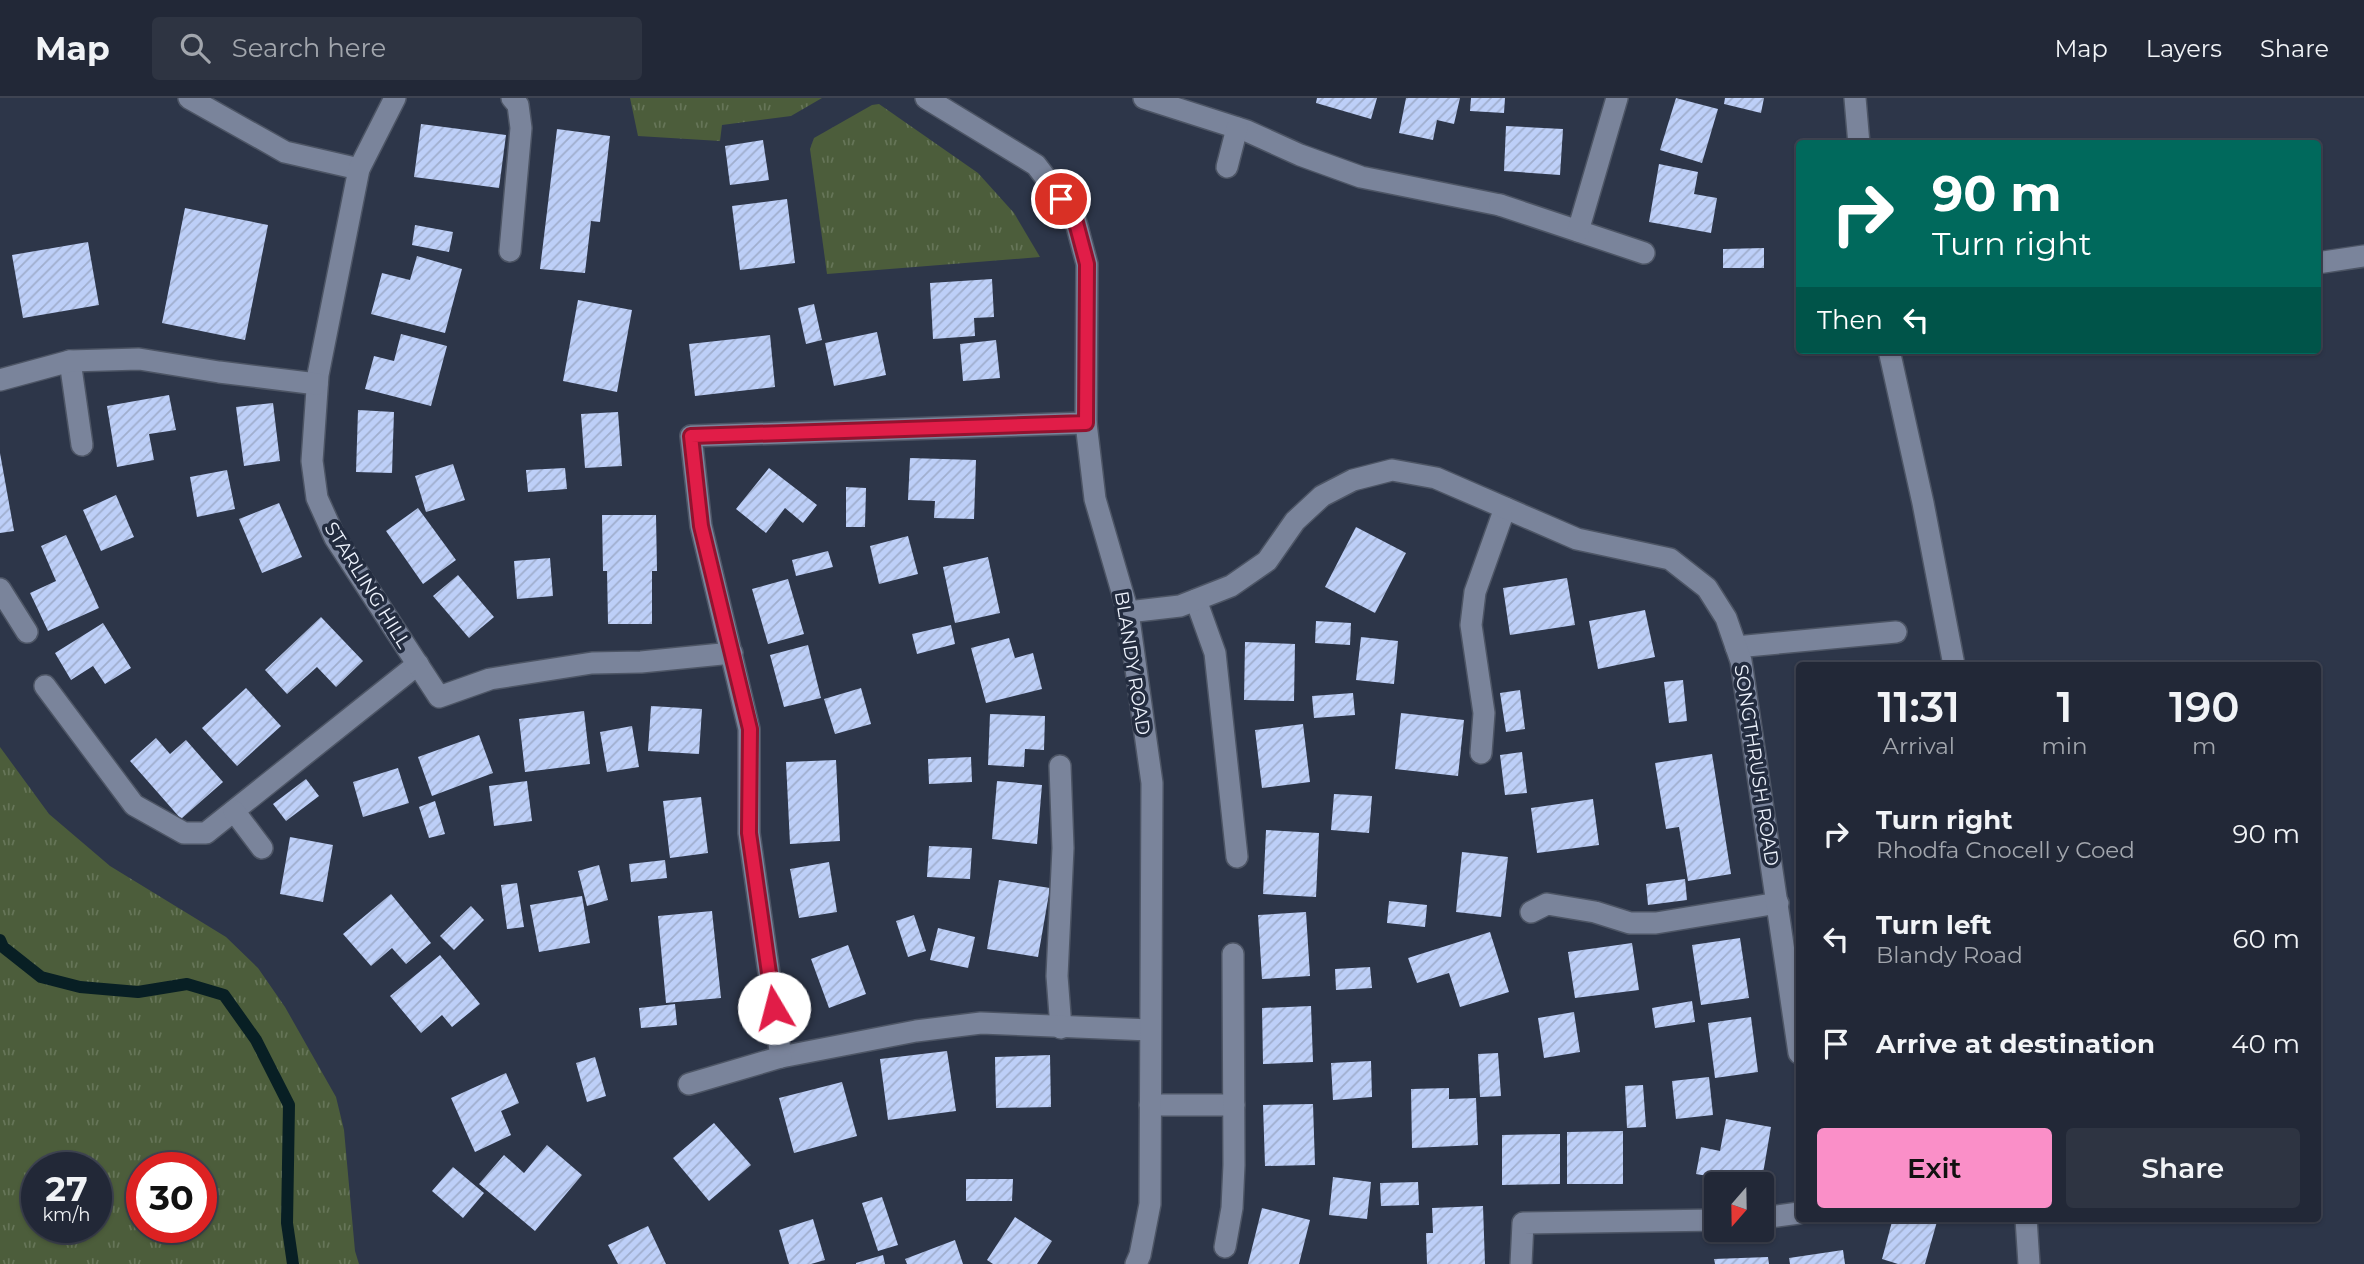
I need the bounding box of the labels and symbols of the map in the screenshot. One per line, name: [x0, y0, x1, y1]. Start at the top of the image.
pin: [1031, 169, 1091, 229]
street label: STARLING HILL: [319, 518, 416, 653]
street label: BLANDY ROAD: [1110, 589, 1155, 737]
street label: SONGTHRUSH ROAD: [1729, 663, 1784, 868]
position arrow: [737, 971, 811, 1045]
speed limit sign: 30: [126, 1152, 217, 1243]
north arrow: [1704, 1172, 1774, 1242]

